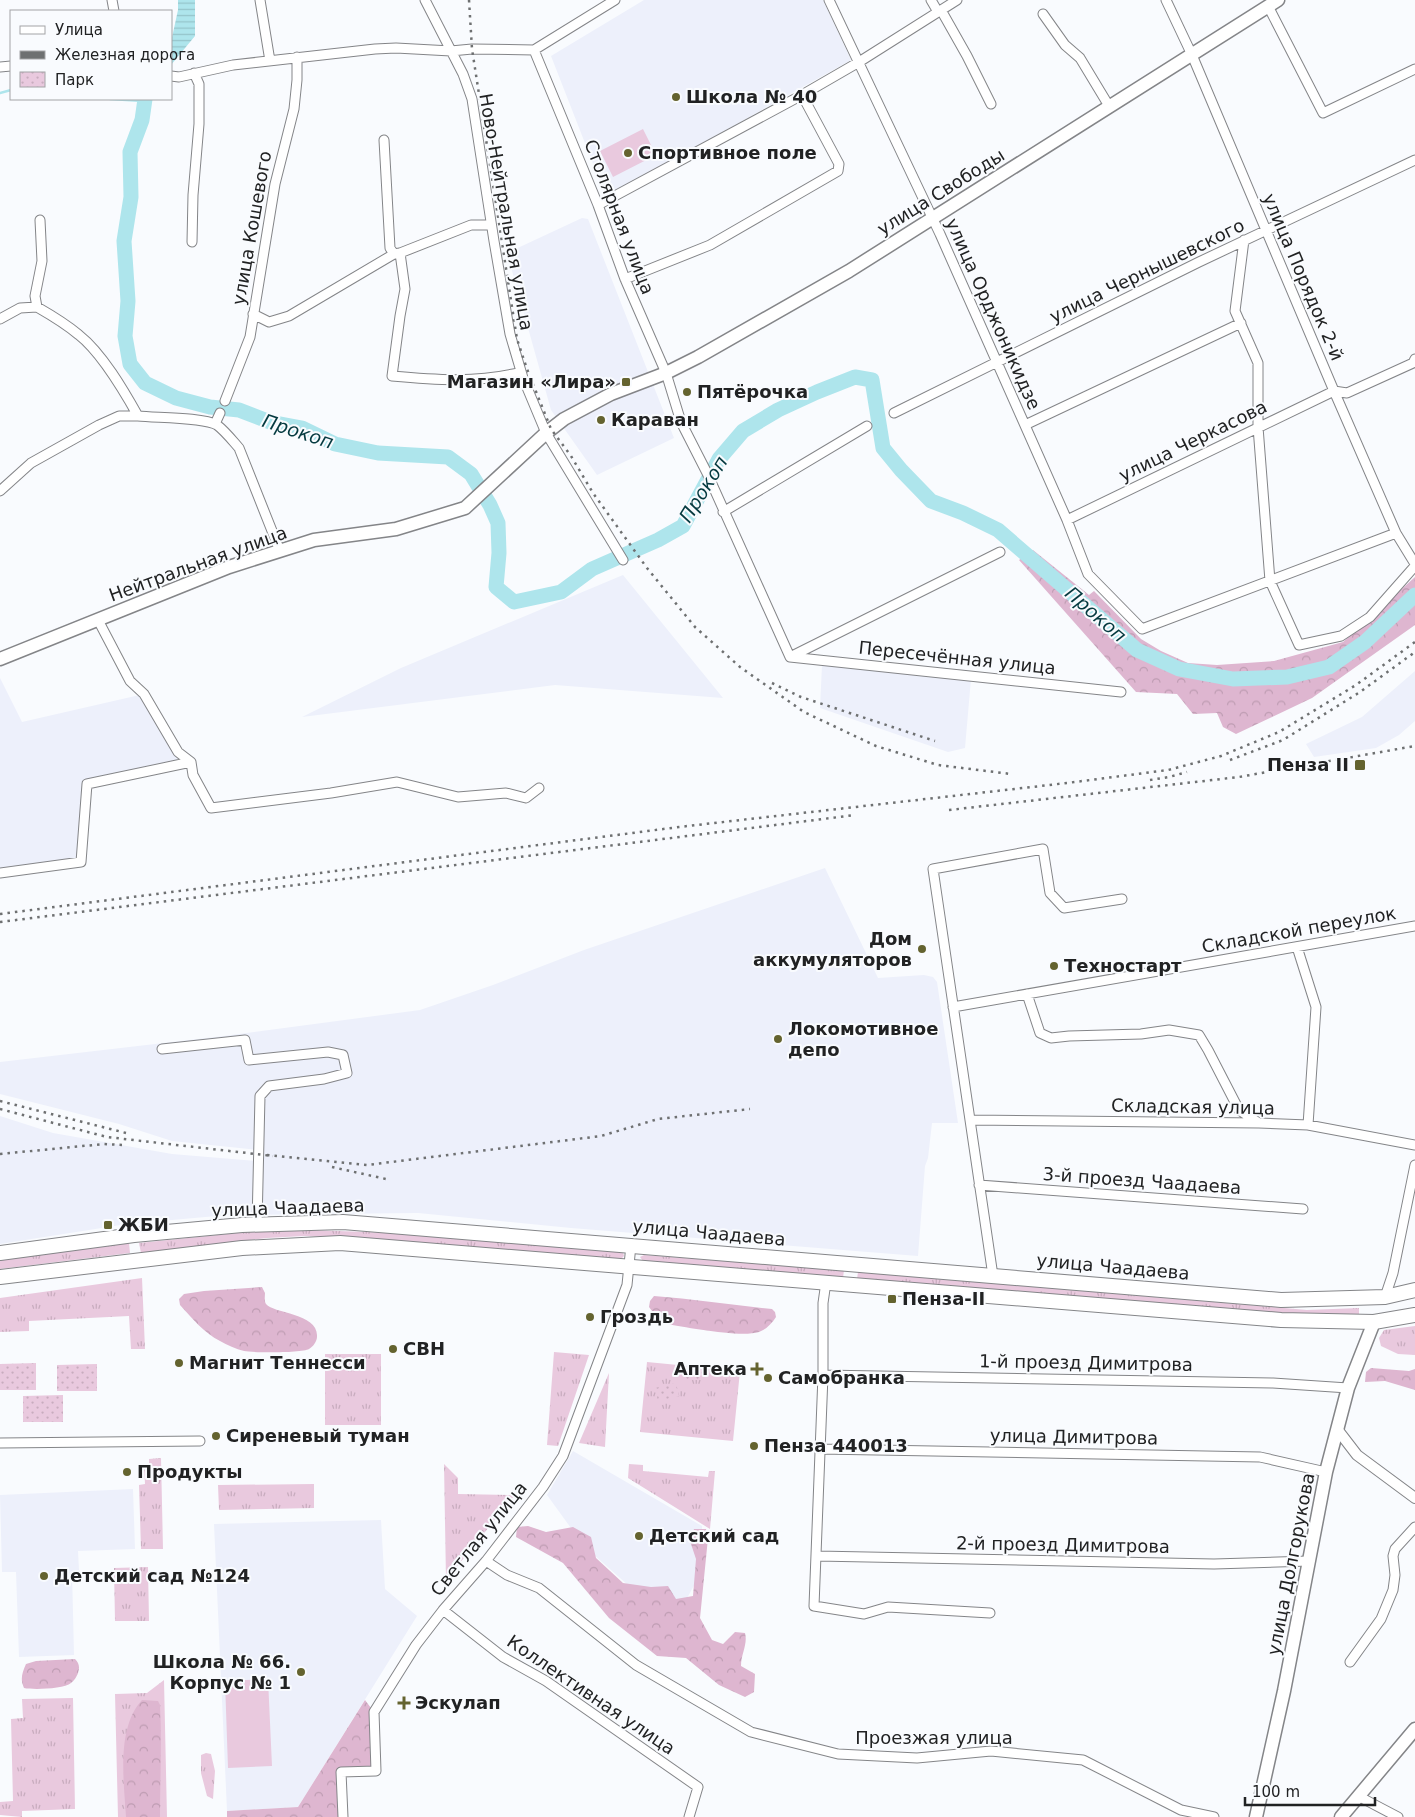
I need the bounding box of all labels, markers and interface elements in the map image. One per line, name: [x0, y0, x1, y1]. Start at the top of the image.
legend: [10, 10, 172, 100]
text: Улица: [55, 21, 103, 39]
text: Железная дорога: [55, 46, 195, 64]
text: Парк: [55, 71, 94, 89]
place label: Школа № 40: [686, 86, 817, 107]
marker: Школа № 40: [670, 91, 682, 103]
street label: Ново-Нейтральная улица: [475, 92, 538, 332]
street label: Столярная улица: [580, 136, 659, 297]
place label: Спортивное поле: [638, 142, 817, 163]
street label: улица Свободы: [873, 144, 1008, 239]
marker: Спортивное поле: [622, 147, 634, 159]
street label: улица Кошевого: [228, 149, 275, 307]
street label: улица Порядок 2-й: [1259, 190, 1348, 363]
street label: улица Чернышевского: [1046, 214, 1248, 327]
street label: улица Орджоникидзе: [942, 215, 1045, 413]
place label: Магазин «Лира»: [447, 371, 616, 392]
marker: Магазин «Лира»: [620, 376, 632, 388]
place label: Пятёрочка: [697, 381, 808, 402]
marker: Пятёрочка: [681, 386, 693, 398]
street label: улица Черкасова: [1115, 396, 1270, 486]
water label: Прокоп: [260, 409, 336, 453]
place label: Караван: [611, 409, 699, 430]
marker: Караван: [595, 414, 607, 426]
water label: Прокоп: [674, 452, 732, 526]
street label: Нейтральная улица: [106, 522, 290, 606]
water label: Прокоп: [1061, 582, 1131, 646]
street label: Пересечённая улица: [857, 637, 1057, 678]
place label: Пенза II: [1267, 754, 1349, 775]
marker: Пенза II: [1353, 758, 1367, 772]
street label: Складской переулок: [1200, 902, 1398, 957]
place label: Дом аккумуляторов: [753, 928, 912, 970]
marker: Дом аккумуляторов: [916, 943, 928, 955]
place label: Техностарт: [1064, 955, 1182, 976]
marker: Техностарт: [1048, 960, 1060, 972]
place label: Локомотивное депо: [788, 1018, 938, 1060]
marker: Локомотивное депо: [772, 1033, 784, 1045]
street label: Складская улица: [1111, 1095, 1275, 1118]
street label: 3-й проезд Чаадаева: [1042, 1163, 1242, 1198]
street label: улица Чаадаева: [211, 1194, 365, 1221]
place label: ЖБИ: [118, 1214, 169, 1235]
street label: улица Чаадаева: [632, 1215, 786, 1250]
marker: ЖБИ: [102, 1219, 114, 1231]
street label: улица Чаадаева: [1036, 1249, 1190, 1284]
place label: Пенза-II: [902, 1288, 985, 1309]
marker: Пенза-II: [886, 1293, 898, 1305]
place label: Гроздь: [600, 1306, 673, 1327]
marker: Гроздь: [584, 1311, 596, 1323]
place label: СВН: [403, 1338, 445, 1359]
marker: СВН: [387, 1343, 399, 1355]
street label: 1-й проезд Димитрова: [979, 1350, 1193, 1375]
place label: Магнит Теннесси: [189, 1352, 366, 1373]
marker: Магнит Теннесси: [173, 1357, 185, 1369]
place label: Аптека: [674, 1358, 747, 1379]
marker: Аптека: [751, 1363, 763, 1375]
place label: Самобранка: [778, 1367, 905, 1388]
marker: Самобранка: [762, 1372, 774, 1384]
place label: Сиреневый туман: [226, 1425, 410, 1446]
street label: улица Димитрова: [990, 1425, 1158, 1448]
marker: Сиреневый туман: [210, 1430, 222, 1442]
place label: Пенза 440013: [764, 1435, 908, 1456]
marker: Пенза 440013: [748, 1440, 760, 1452]
place label: Продукты: [137, 1461, 243, 1482]
marker: Продукты: [121, 1466, 133, 1478]
street label: улица Долгорукова: [1263, 1471, 1319, 1657]
street label: Светлая улица: [426, 1477, 531, 1600]
place label: Детский сад: [649, 1525, 779, 1546]
marker: Детский сад: [633, 1530, 645, 1542]
street label: 2-й проезд Димитрова: [956, 1532, 1170, 1557]
place label: Детский сад №124: [54, 1565, 250, 1586]
marker: Детский сад №124: [38, 1570, 50, 1582]
street label: Коллективная улица: [503, 1631, 679, 1759]
place label: Школа № 66. Корпус № 1: [153, 1651, 291, 1693]
marker: Школа № 66. Корпус № 1: [295, 1666, 307, 1678]
place label: Эскулап: [415, 1692, 501, 1713]
marker: Эскулап: [397, 1696, 411, 1710]
street label: Проезжая улица: [855, 1727, 1013, 1748]
scale bar: [1245, 1774, 1375, 1806]
text: 100 m: [1252, 1783, 1300, 1801]

